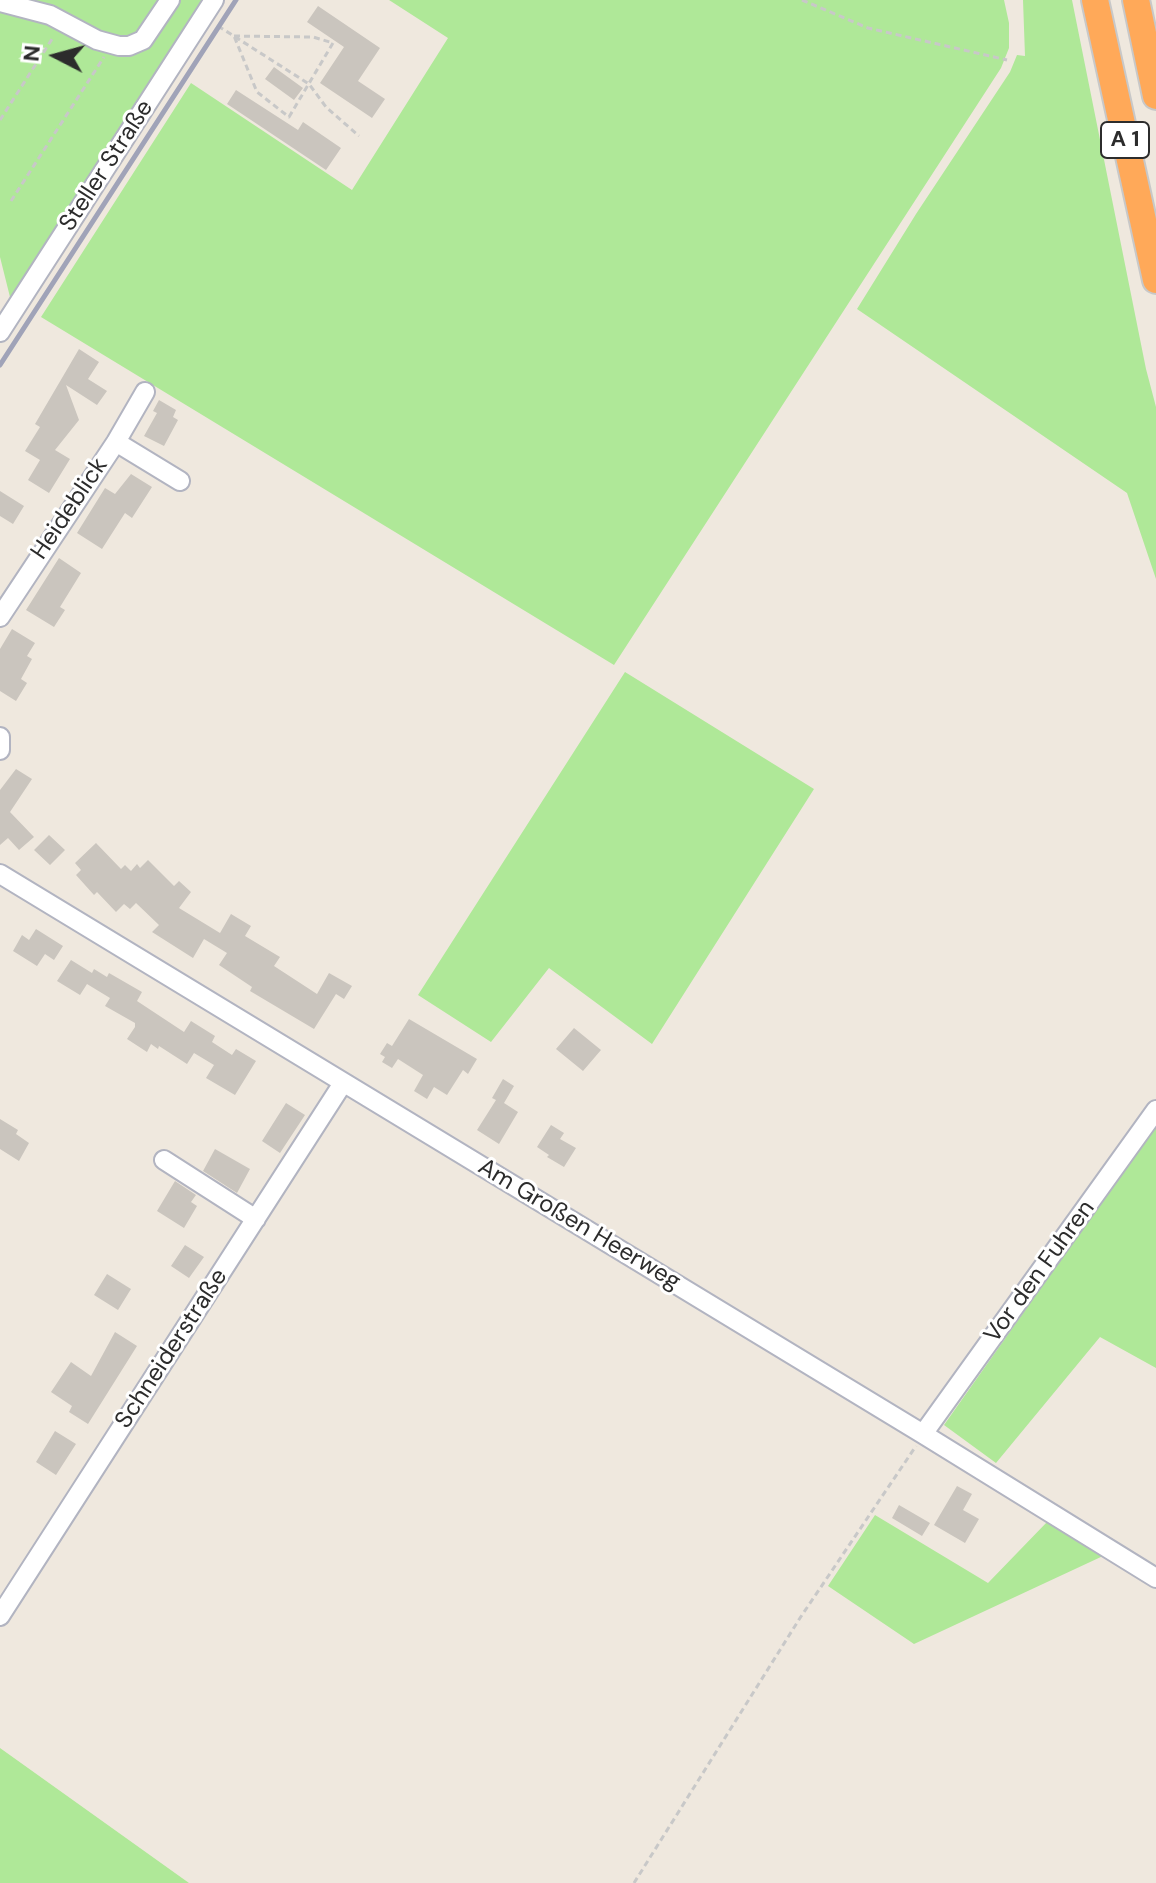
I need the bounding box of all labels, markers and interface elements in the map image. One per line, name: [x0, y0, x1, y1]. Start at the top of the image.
north arrow: [16, 16, 96, 96]
text: N: [16, 44, 47, 63]
street label: Steller Straße: [54, 95, 160, 237]
road number: A 1: [1101, 122, 1149, 158]
street label: Heideblick: [26, 453, 114, 565]
street label: Am Großen Heerweg: [473, 1153, 685, 1297]
street label: Vor den Fuhren: [979, 1195, 1101, 1349]
street label: Schneiderstraße: [110, 1264, 234, 1434]

